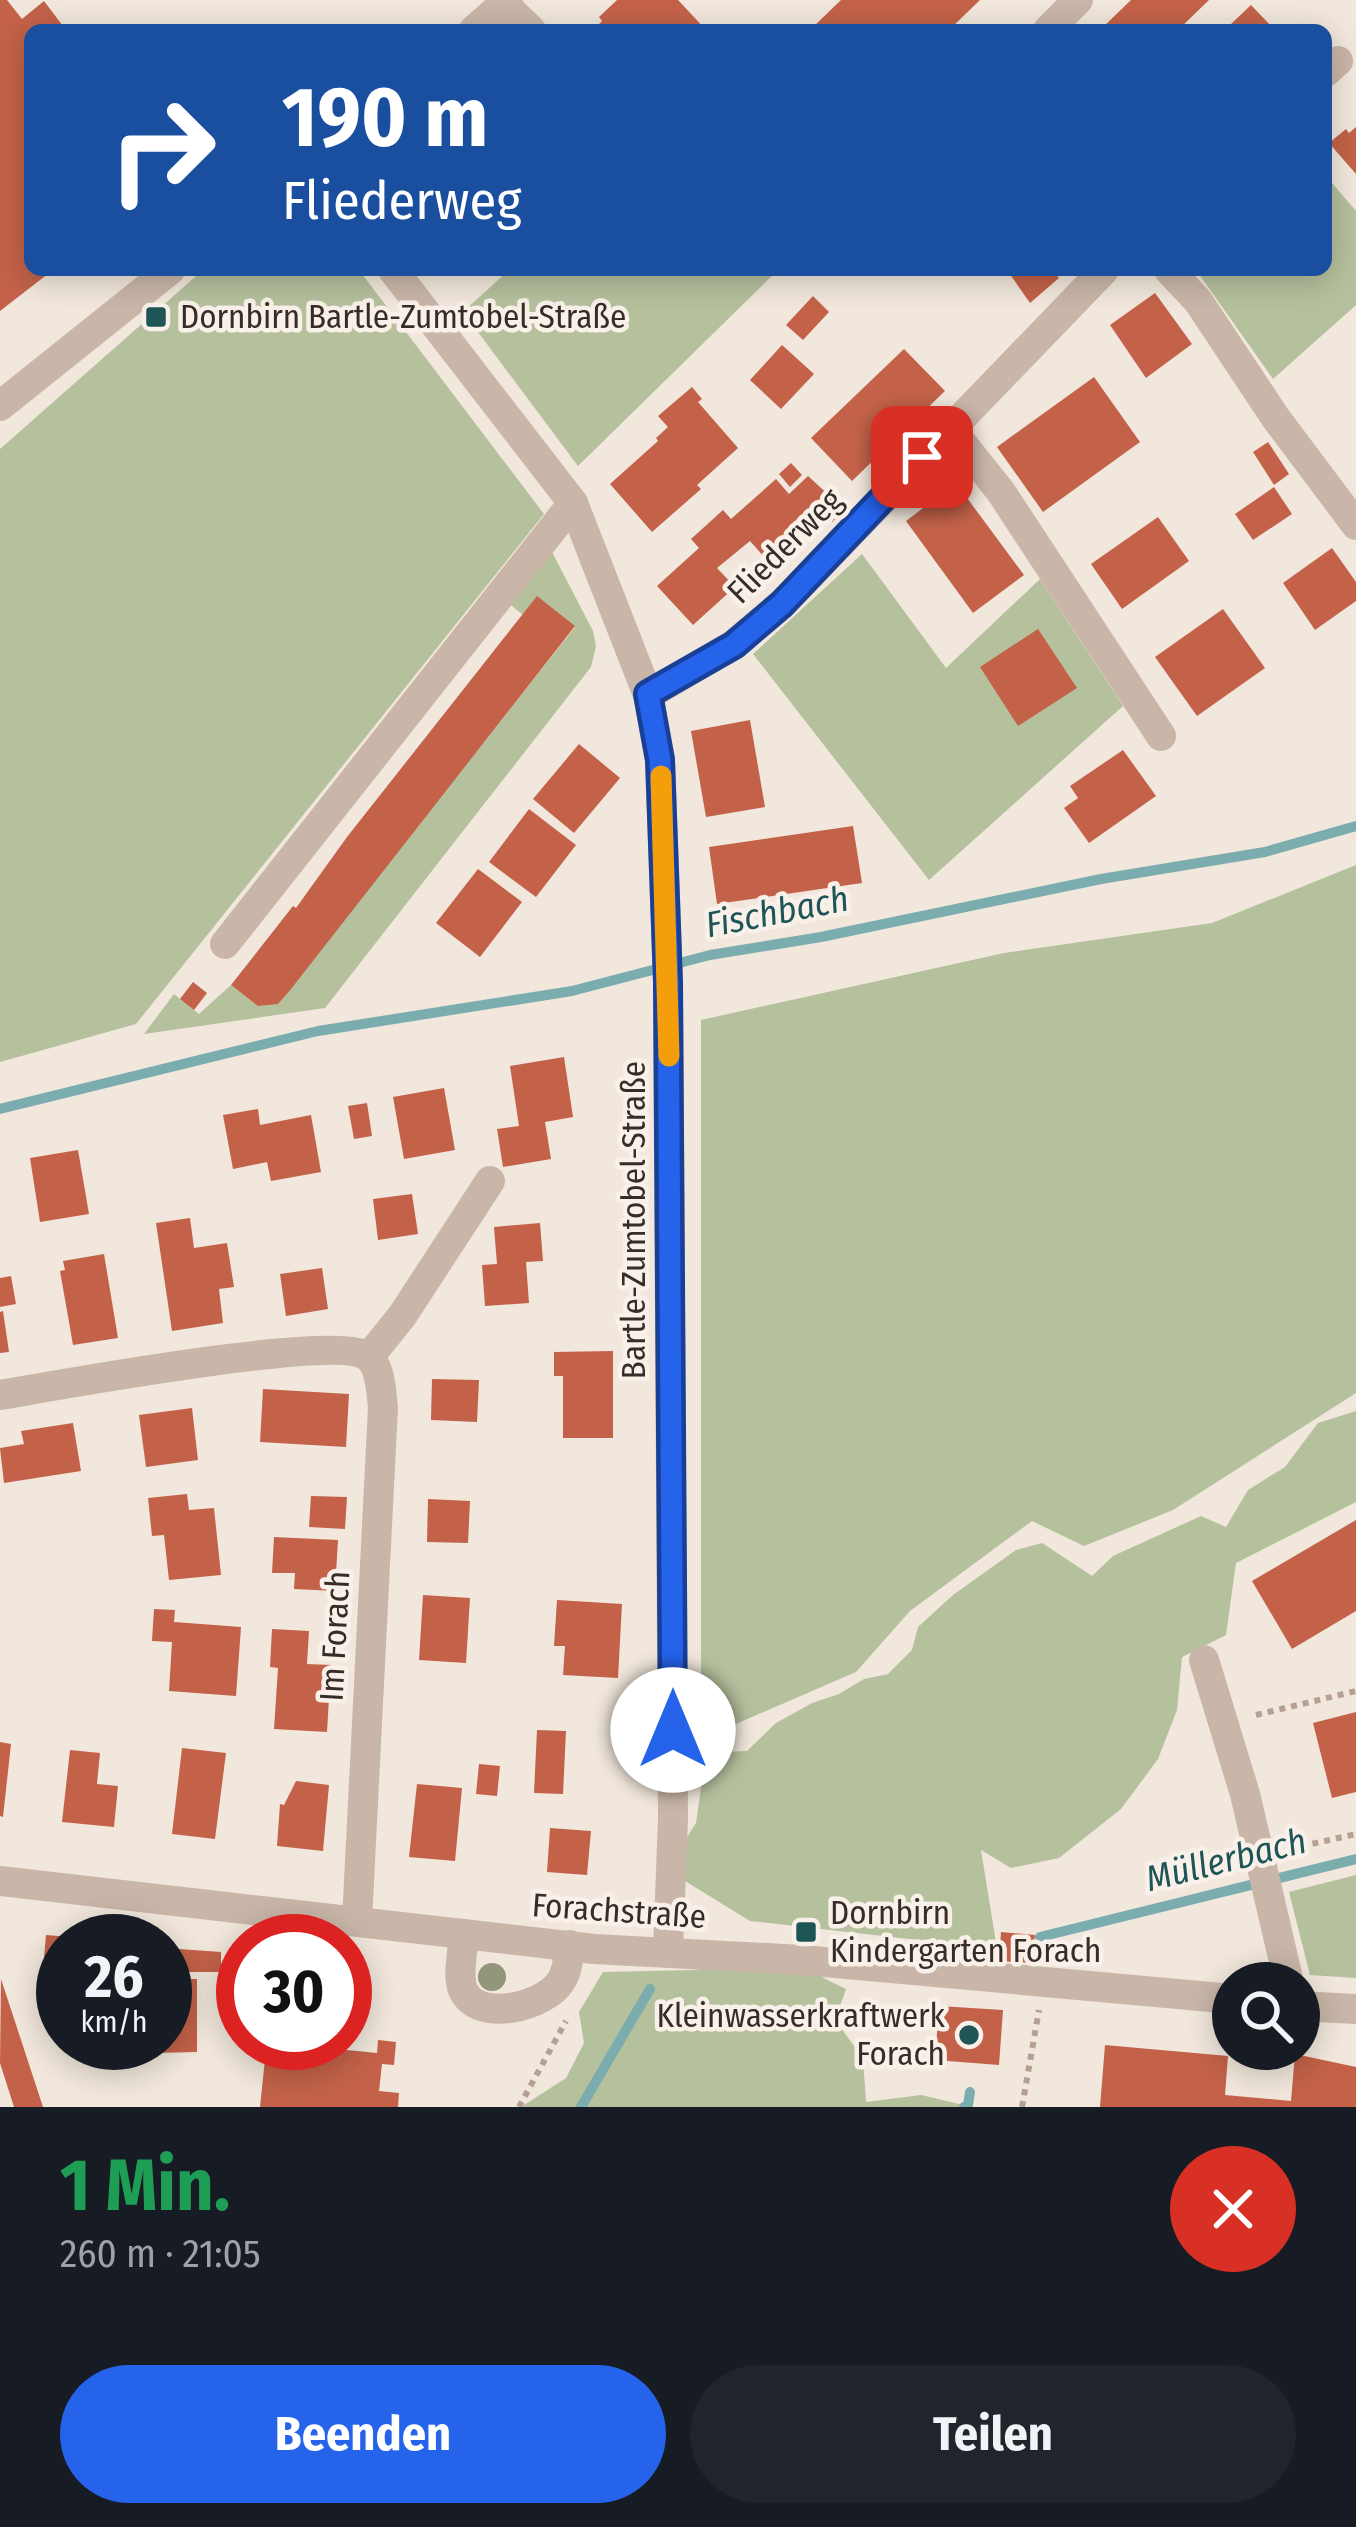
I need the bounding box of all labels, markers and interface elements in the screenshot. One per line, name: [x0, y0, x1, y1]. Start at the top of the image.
text: 190 m: [282, 67, 488, 168]
icon: right: [84, 72, 240, 228]
text: Fliederweg: [282, 169, 522, 233]
place label: Dornbirn Bartle-Zumtobel-Straße: [180, 297, 626, 337]
marker: Dornbirn Bartle-Zumtobel-Straße: [143, 304, 169, 330]
pin: [871, 406, 973, 508]
icon: arrive: [889, 424, 955, 490]
street label: Fliederweg: [719, 480, 851, 612]
water label: Fischbach: [702, 877, 852, 947]
street label: Bartle-Zumtobel-Straße: [614, 1061, 654, 1379]
street label: Im Forach: [312, 1570, 358, 1702]
position arrow: [610, 1667, 736, 1793]
water label: Müllerbach: [1141, 1819, 1311, 1901]
street label: Forachstraße: [531, 1885, 707, 1937]
place label: Dornbirn Kindergarten Forach: [830, 1893, 1101, 1971]
speed limit sign: 30: [216, 1914, 372, 2070]
marker: Dornbirn Kindergarten Forach: [793, 1919, 819, 1945]
text: 26: [84, 1941, 144, 2013]
map controls: [1212, 1962, 1320, 2070]
button: search: [1212, 1962, 1320, 2070]
place label: Kleinwasserkraftwerk Forach: [656, 1996, 946, 2074]
text: km/h: [81, 2004, 147, 2040]
marker: Kleinwasserkraftwerk Forach: [956, 2022, 982, 2048]
text: 1 Min.: [60, 2143, 230, 2229]
button: close: [1170, 2146, 1296, 2272]
text: 260 m · 21:05: [60, 2231, 261, 2277]
button: Beenden: [60, 2365, 666, 2503]
button: Teilen: [690, 2365, 1296, 2503]

